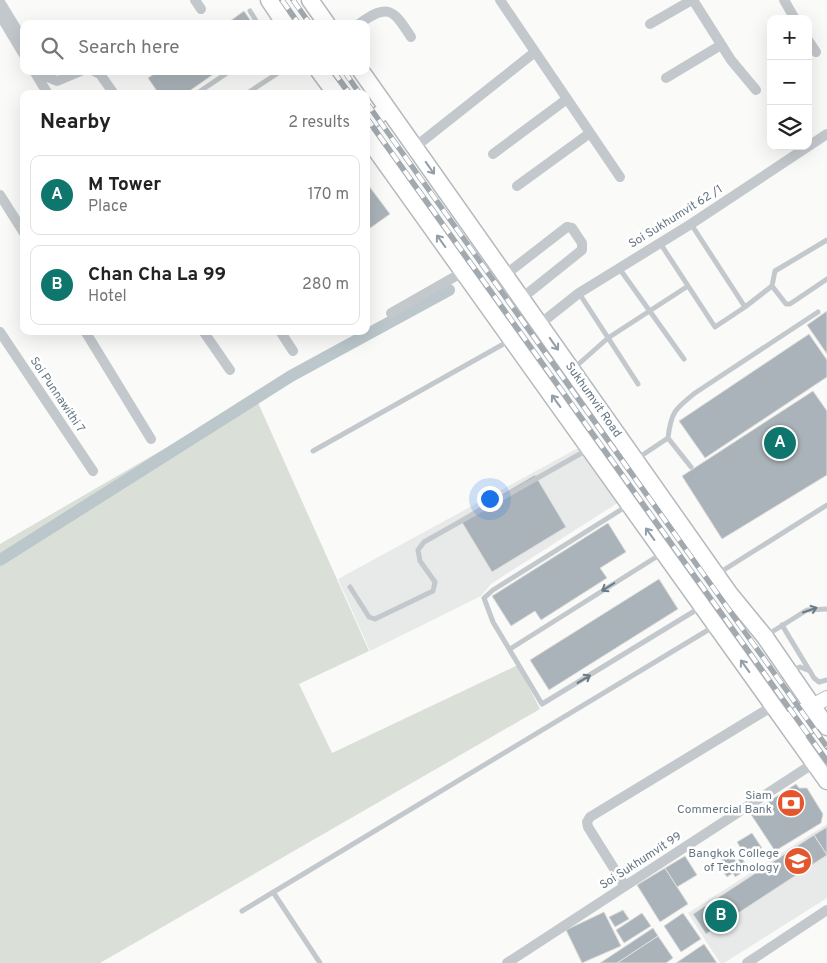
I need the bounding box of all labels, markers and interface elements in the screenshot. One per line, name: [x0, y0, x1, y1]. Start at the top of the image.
map controls: [767, 15, 812, 150]
button: +: [767, 15, 812, 60]
search box: [20, 20, 370, 75]
icon: search: [38, 34, 66, 62]
text: Search here: [78, 36, 180, 60]
button: −: [767, 60, 812, 105]
button: layers: [767, 105, 812, 150]
text: Nearby: [40, 109, 111, 136]
text: 2 results: [288, 113, 350, 133]
one-way arrow: [425, 161, 435, 175]
text: M Tower: [88, 173, 161, 197]
street label: Soi Sukhumvit 62 /1: [626, 182, 726, 252]
text: A: [51, 185, 63, 205]
text: 170 m: [308, 185, 349, 205]
text: Place: [88, 197, 128, 217]
one-way arrow: [436, 234, 446, 248]
text: Chan Cha La 99: [88, 263, 226, 287]
text: B: [51, 275, 63, 295]
text: 280 m: [302, 275, 349, 295]
text: Hotel: [88, 287, 127, 307]
one-way arrow: [549, 336, 559, 350]
street label: Soi Punnawithi 7: [26, 354, 88, 436]
street label: Sukhumvit Road: [561, 359, 625, 441]
one-way arrow: [551, 395, 561, 409]
pin: A: [764, 424, 796, 462]
your location: [477, 486, 503, 512]
one-way arrow: [645, 527, 655, 541]
one-way arrow: [601, 583, 615, 593]
one-way arrow: [802, 605, 818, 615]
one-way arrow: [740, 659, 750, 673]
one-way arrow: [577, 673, 591, 684]
place label: Siam Commercial Bank: [677, 788, 772, 818]
bank icon: Siam Commercial Bank: [776, 788, 806, 818]
street label: Soi Sukhumvit 99: [597, 829, 685, 893]
place label: Bangkok College of Technology: [688, 846, 779, 876]
school or university icon: Bangkok College of Technology: [783, 846, 813, 876]
pin: B: [705, 897, 737, 935]

